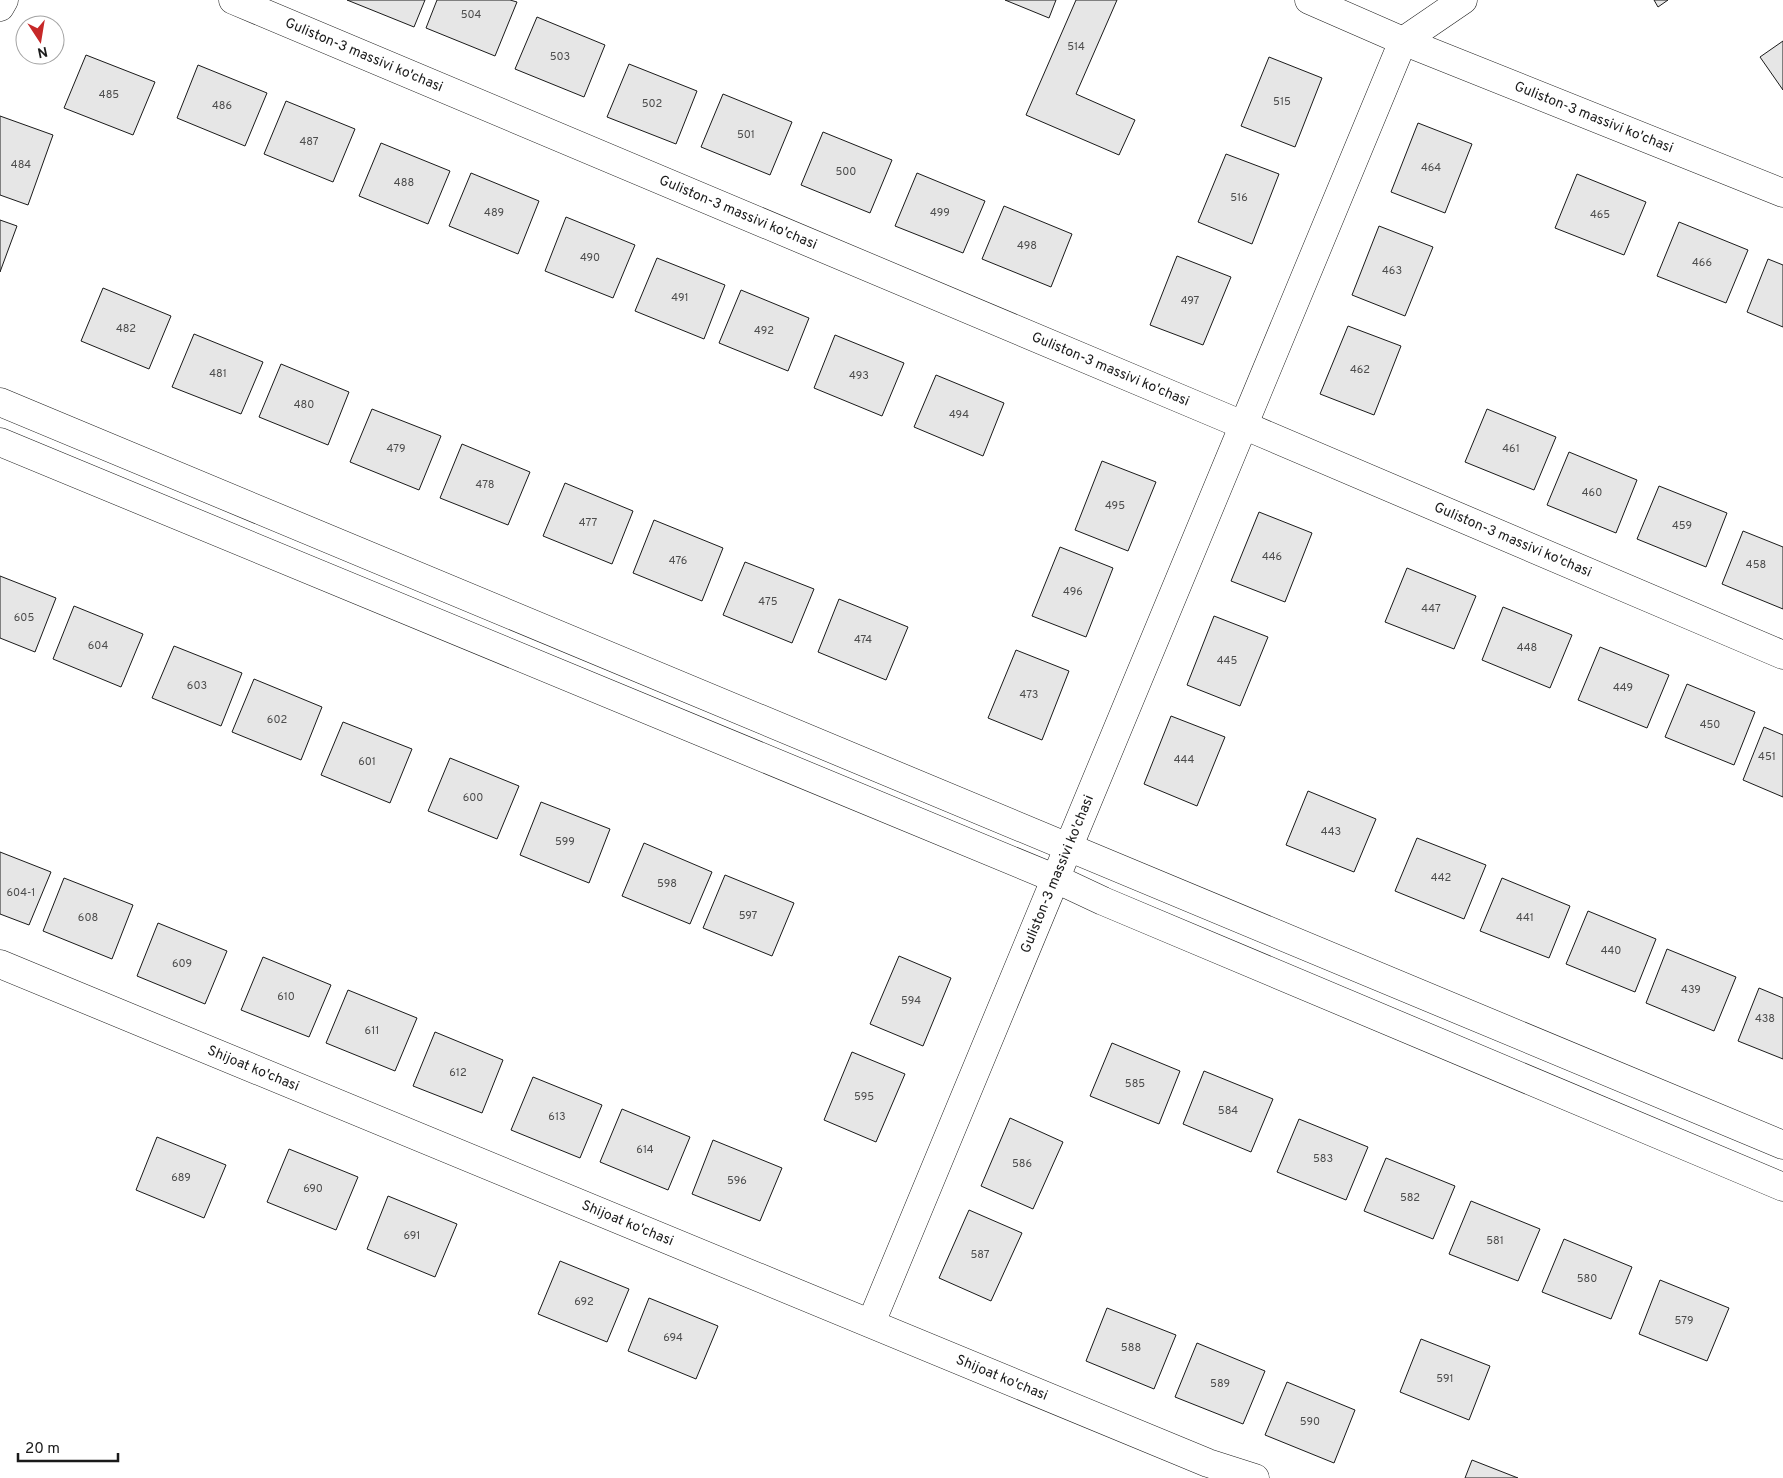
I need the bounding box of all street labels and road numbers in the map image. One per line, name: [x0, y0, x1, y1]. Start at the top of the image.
street label: Guliston-3 massivi ko'chasi: [282, 14, 445, 96]
street label: Guliston-3 massivi ko'chasi: [1512, 78, 1676, 157]
street label: Guliston-3 massivi ko'chasi: [657, 172, 820, 253]
street label: Guliston-3 massivi ko'chasi: [1029, 328, 1192, 410]
street label: Guliston-3 massivi ko'chasi: [1431, 499, 1594, 581]
street label: Guliston-3 massivi ko'chasi: [1017, 792, 1098, 956]
street label: Shijoat ko'chasi: [205, 1042, 302, 1095]
street label: Shijoat ko'chasi: [579, 1197, 676, 1250]
street label: Shijoat ko'chasi: [953, 1351, 1050, 1404]

